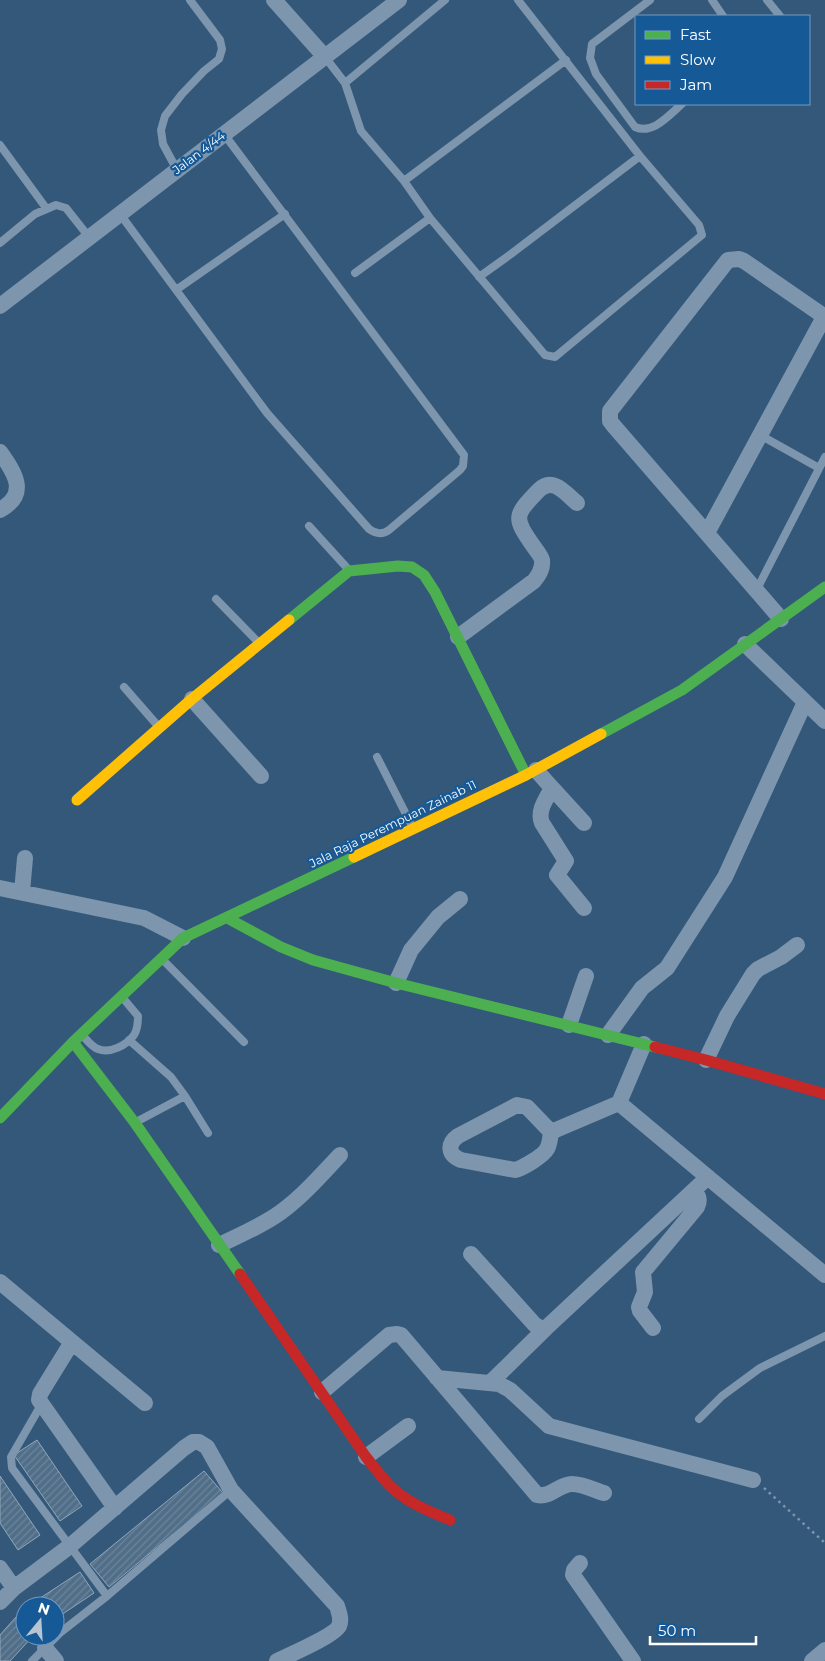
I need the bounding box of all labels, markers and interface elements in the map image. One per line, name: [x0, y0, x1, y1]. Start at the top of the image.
legend: [635, 15, 810, 105]
text: Fast: [680, 25, 711, 44]
text: Slow: [680, 50, 716, 69]
text: Jam: [679, 75, 712, 94]
street label: Jalan 4/44: [169, 128, 228, 178]
street label: Jala Raja Perempuan Zainab 11: [306, 777, 479, 871]
north arrow: [15, 1596, 65, 1646]
text: N: [36, 1598, 52, 1619]
scale bar: [650, 1614, 756, 1646]
text: 50 m: [658, 1621, 696, 1640]

